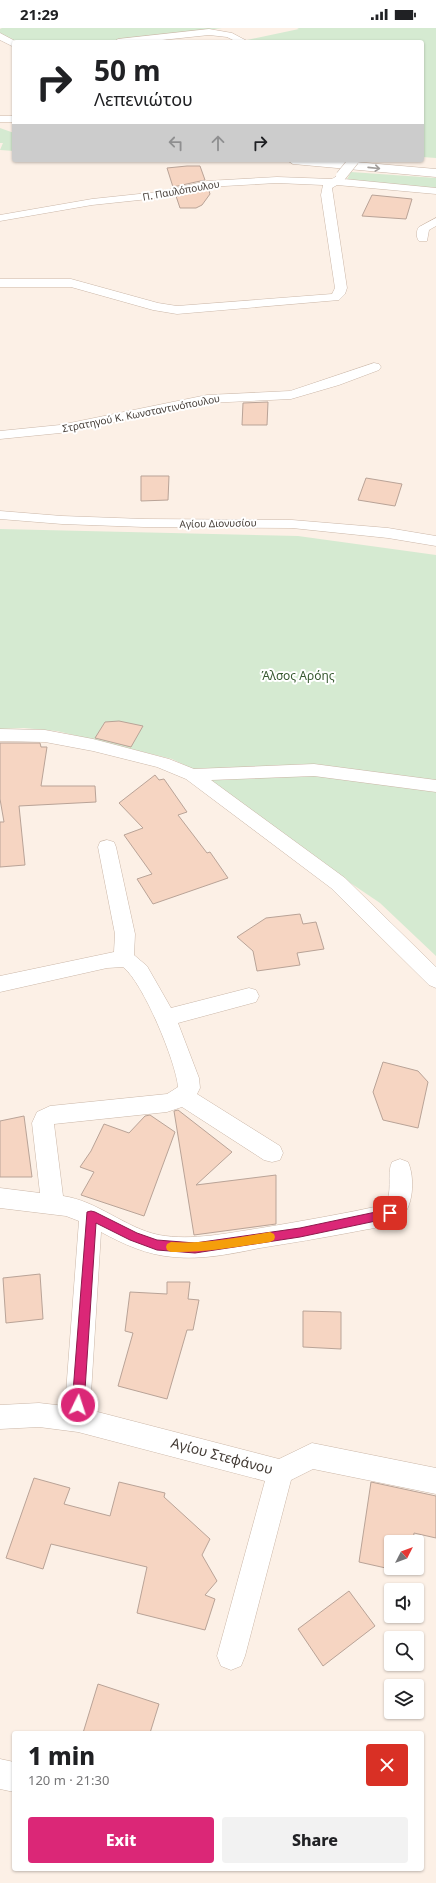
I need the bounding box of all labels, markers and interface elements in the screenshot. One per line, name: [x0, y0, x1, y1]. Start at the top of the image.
text: 21:29: [20, 4, 59, 24]
text: 50 m: [94, 51, 161, 89]
icon: right: [28, 56, 80, 108]
text: Λεπενιώτου: [94, 87, 193, 111]
icon: left: [165, 132, 187, 154]
icon: ahead: [207, 132, 229, 154]
icon: right: [249, 132, 271, 154]
one-way arrow: [367, 164, 380, 172]
street label: Π. Παυλόπουλου: [141, 176, 221, 204]
street label: Στρατηγού Κ. Κωνσταντινόπουλου: [61, 391, 221, 435]
street label: Αγίου Διονυσίου: [179, 515, 257, 531]
park label: Άλσος Αρόης: [261, 667, 335, 684]
pin: [373, 1196, 407, 1230]
icon: arrive: [379, 1202, 401, 1224]
position arrow: [57, 1384, 99, 1426]
street label: Αγίου Στεφάνου: [169, 1433, 275, 1478]
north arrow: [384, 1535, 424, 1575]
map controls: [384, 1535, 424, 1719]
button: sound: [384, 1583, 424, 1623]
button: search: [384, 1631, 424, 1671]
button: layers: [384, 1679, 424, 1719]
text: 1 min: [28, 1739, 95, 1772]
button: close: [366, 1744, 408, 1786]
text: 120 m · 21:30: [28, 1771, 109, 1789]
button: Exit: [28, 1817, 214, 1863]
button: Share: [222, 1817, 408, 1863]

